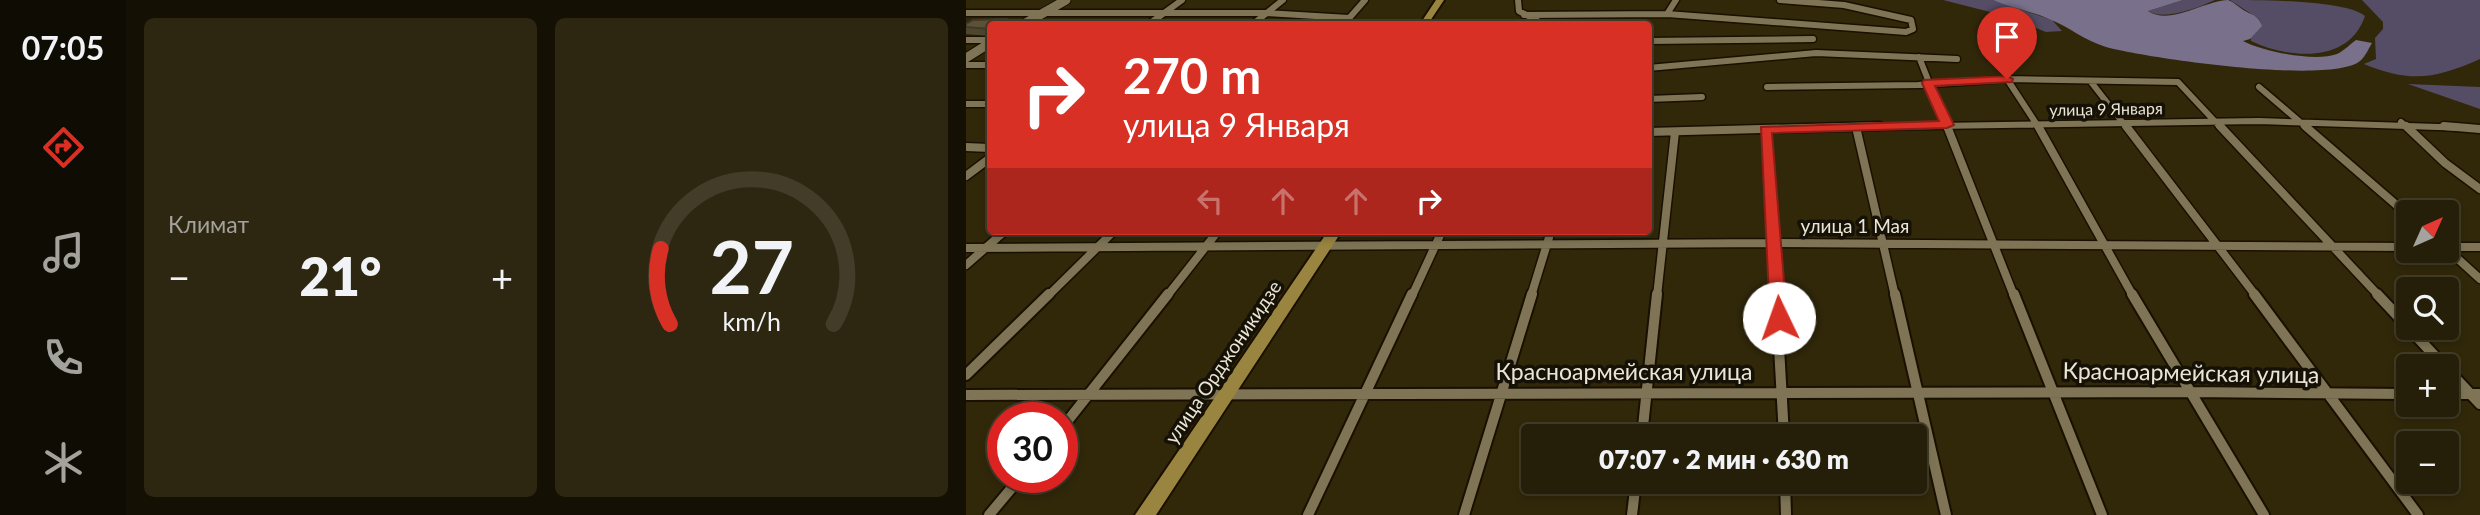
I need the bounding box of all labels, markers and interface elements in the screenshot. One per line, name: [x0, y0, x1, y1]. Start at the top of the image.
pin: [1977, 7, 2037, 79]
icon: arrive: [1988, 18, 2026, 56]
text: 07:05: [22, 28, 104, 67]
text: 270 m: [1123, 46, 1261, 104]
icon: right: [1008, 49, 1099, 140]
street label: улица 9 Января: [2049, 98, 2163, 119]
text: улица 9 Января: [1123, 105, 1350, 144]
icon: directions: [39, 123, 88, 172]
icon: left: [1191, 182, 1229, 220]
icon: ahead: [1264, 182, 1302, 220]
icon: ahead: [1337, 182, 1375, 220]
icon: right: [1410, 182, 1448, 220]
north arrow: [2396, 200, 2459, 262]
map controls: [2396, 200, 2459, 494]
text: Климат: [168, 210, 249, 238]
street label: улица 1 Мая: [1801, 214, 1909, 237]
text: 27: [709, 222, 794, 310]
icon: music: [39, 228, 88, 277]
text: 21°: [300, 245, 381, 307]
text: −: [168, 254, 190, 300]
text: +: [491, 254, 513, 300]
street label: улица Орджоникидзе: [1159, 276, 1286, 448]
button: search: [2396, 277, 2459, 340]
position arrow: [1742, 281, 1816, 355]
text: km/h: [722, 305, 781, 335]
icon: phone: [39, 333, 88, 382]
button: +: [2396, 354, 2459, 417]
street label: Красноармейская улица: [2062, 356, 2320, 388]
street label: Красноармейская улица: [1496, 357, 1752, 385]
speed limit sign: 30: [987, 402, 1078, 493]
button: −: [2396, 431, 2459, 494]
icon: climate: [39, 438, 88, 487]
text: 07:07 · 2 мин · 630 m: [1599, 443, 1849, 475]

